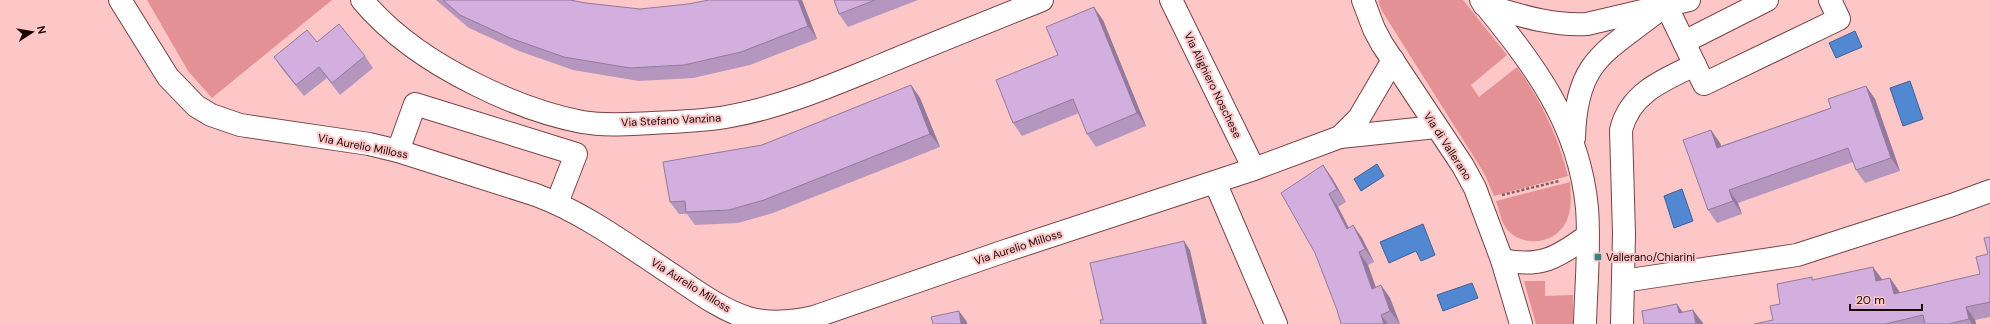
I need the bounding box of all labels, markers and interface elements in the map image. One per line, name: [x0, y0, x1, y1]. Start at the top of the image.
north arrow: [12, 12, 52, 52]
text: N: [34, 25, 49, 35]
street label: Via Alighiero Noschese: [1181, 30, 1245, 140]
street label: Via di Vallerano: [1421, 109, 1475, 183]
street label: Via Stefano Vanzina: [621, 110, 721, 130]
street label: Via Aurelio Milloss: [317, 130, 409, 162]
street label: Via Aurelio Milloss: [972, 226, 1064, 268]
place label: Vallerano/Chiarini: [1606, 250, 1695, 264]
marker: Vallerano/Chiarini: [1593, 252, 1603, 262]
street label: Via Aurelio Milloss: [649, 255, 733, 315]
scale bar: [1850, 286, 1922, 312]
text: 20 m: [1856, 292, 1885, 308]

